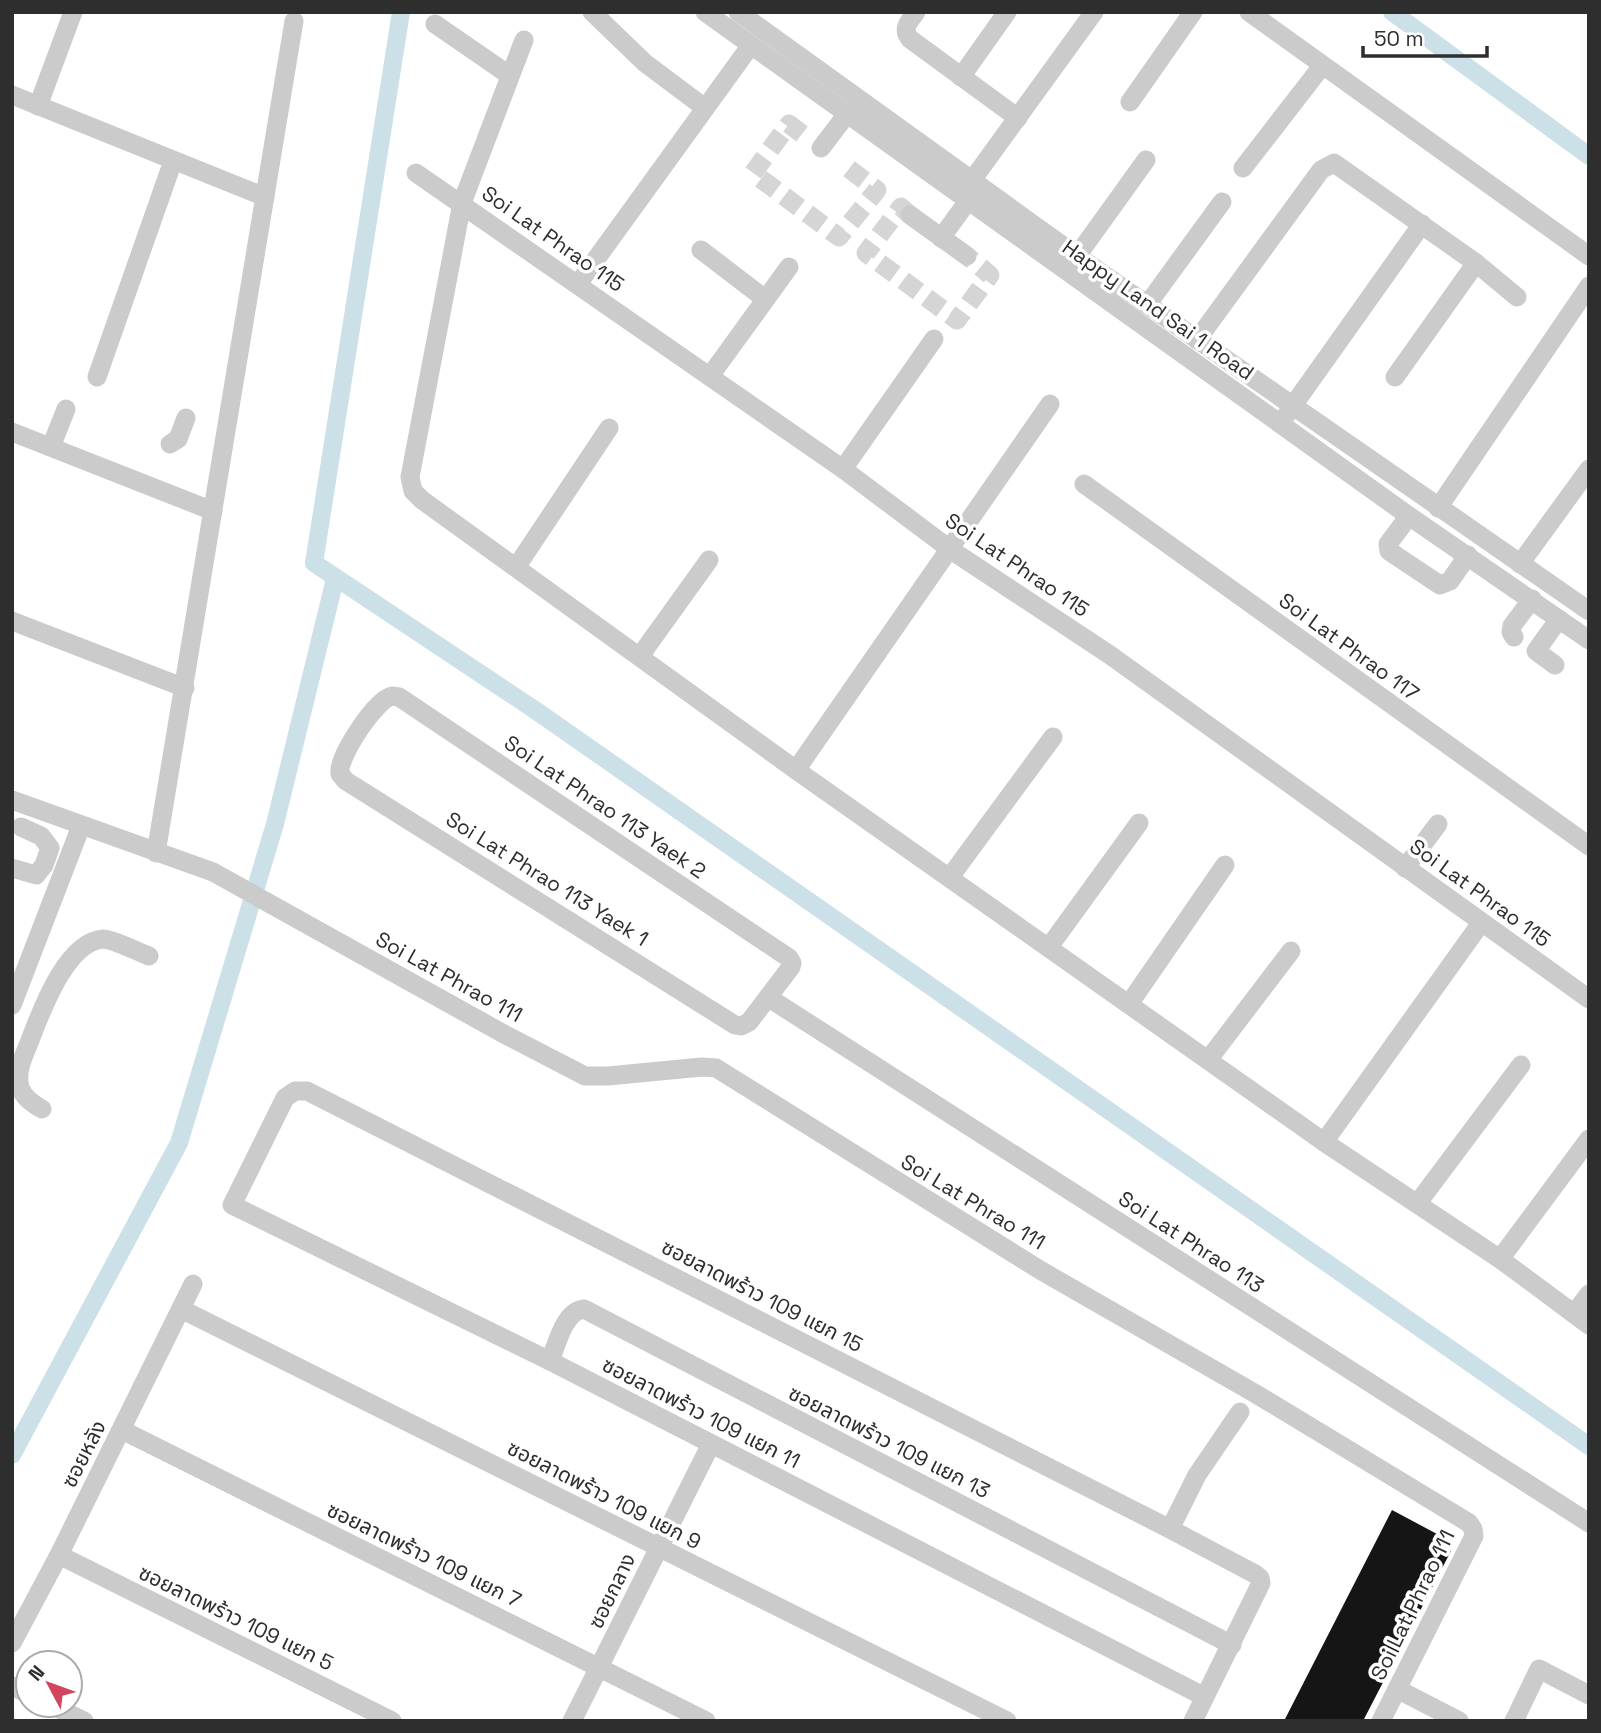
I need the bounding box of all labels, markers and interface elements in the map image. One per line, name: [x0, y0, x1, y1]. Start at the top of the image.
scale bar: [1363, 14, 1487, 58]
text: 50 m: [1374, 25, 1424, 52]
street label: Soi Lat Phrao 115: [477, 179, 630, 298]
street label: Happy Land Sai 1 Road: [1057, 233, 1259, 386]
street label: Soi Lat Phrao 115: [940, 507, 1094, 623]
street label: Soi Lat Phrao 117: [1274, 587, 1425, 707]
street label: Soi Lat Phrao 113 Yaek 2: [499, 729, 711, 884]
street label: Soi Lat Phrao 113 Yaek 1: [441, 805, 654, 952]
street label: Soi Lat Phrao 115: [1405, 832, 1556, 953]
street label: Soi Lat Phrao 111: [371, 925, 527, 1028]
street label: Soi Lat Phrao 111: [896, 1148, 1050, 1255]
street label: Soi Lat Phrao 113: [1114, 1185, 1269, 1299]
street label: ซอยลาดพร้าว 109 แยก 15: [657, 1233, 867, 1358]
street label: ซอยลาดพร้าว 109 แยก 11: [598, 1351, 805, 1474]
street label: ซอยลาดพร้าว 109 แยก 13: [784, 1379, 994, 1504]
street label: ซอยหลัง: [55, 1416, 112, 1492]
street label: ซอยลาดพร้าว 109 แยก 9: [503, 1434, 706, 1555]
street label: ซอยลาดพร้าว 109 แยก 7: [323, 1496, 526, 1613]
street label: Soi Lat Phrao 111: [1364, 1525, 1461, 1684]
street label: ซอยกลาง: [582, 1549, 641, 1633]
street label: ซอยลาดพร้าว 109 แยก 5: [134, 1559, 338, 1677]
north arrow: [14, 1649, 84, 1719]
text: N: [23, 1660, 50, 1686]

